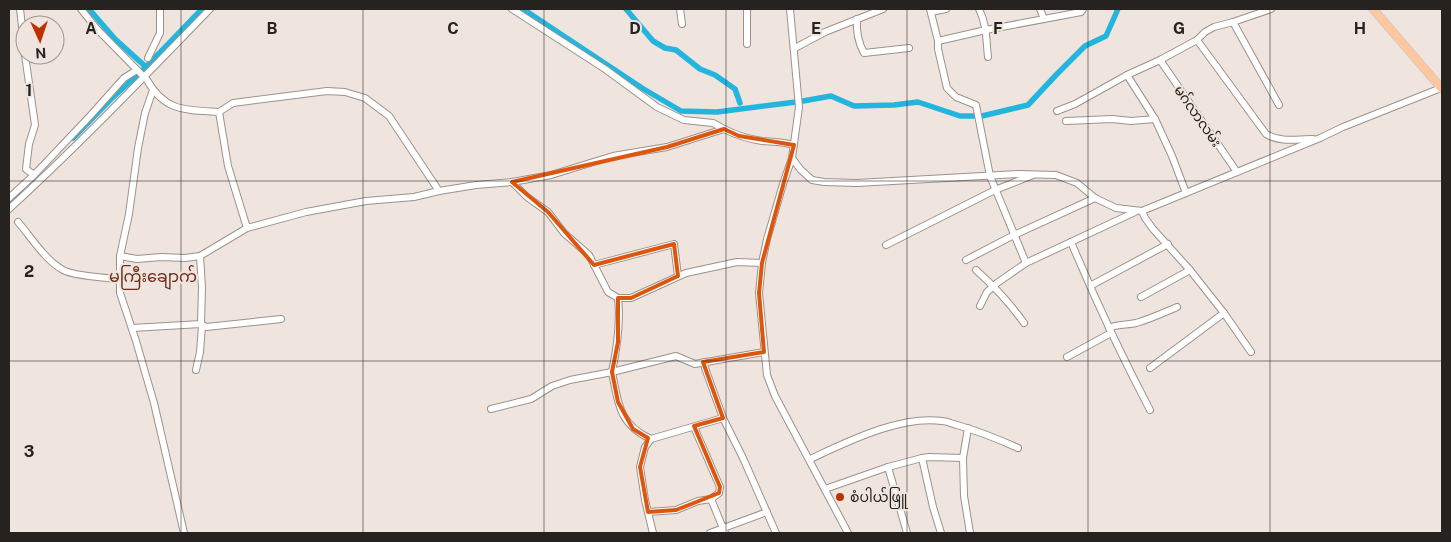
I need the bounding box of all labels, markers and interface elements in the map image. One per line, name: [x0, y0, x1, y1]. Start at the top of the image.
north arrow: [15, 15, 65, 65]
text: A: [85, 19, 97, 38]
text: B: [267, 19, 278, 38]
text: C: [447, 19, 459, 38]
text: D: [629, 19, 641, 38]
text: E: [811, 19, 821, 38]
text: F: [993, 19, 1003, 38]
text: G: [1173, 19, 1185, 38]
text: H: [1354, 19, 1366, 38]
text: N: [35, 45, 47, 61]
text: 1: [26, 81, 32, 100]
street label: မဂ်လာလမ်း: [1171, 81, 1227, 150]
text: 2: [24, 262, 34, 281]
district label: မကြီးချောက်: [109, 265, 197, 290]
text: 3: [24, 442, 34, 461]
place label: စံပါယ်ဖြူ: [850, 487, 908, 509]
marker: စံပါယ်ဖြူ: [834, 491, 846, 503]

